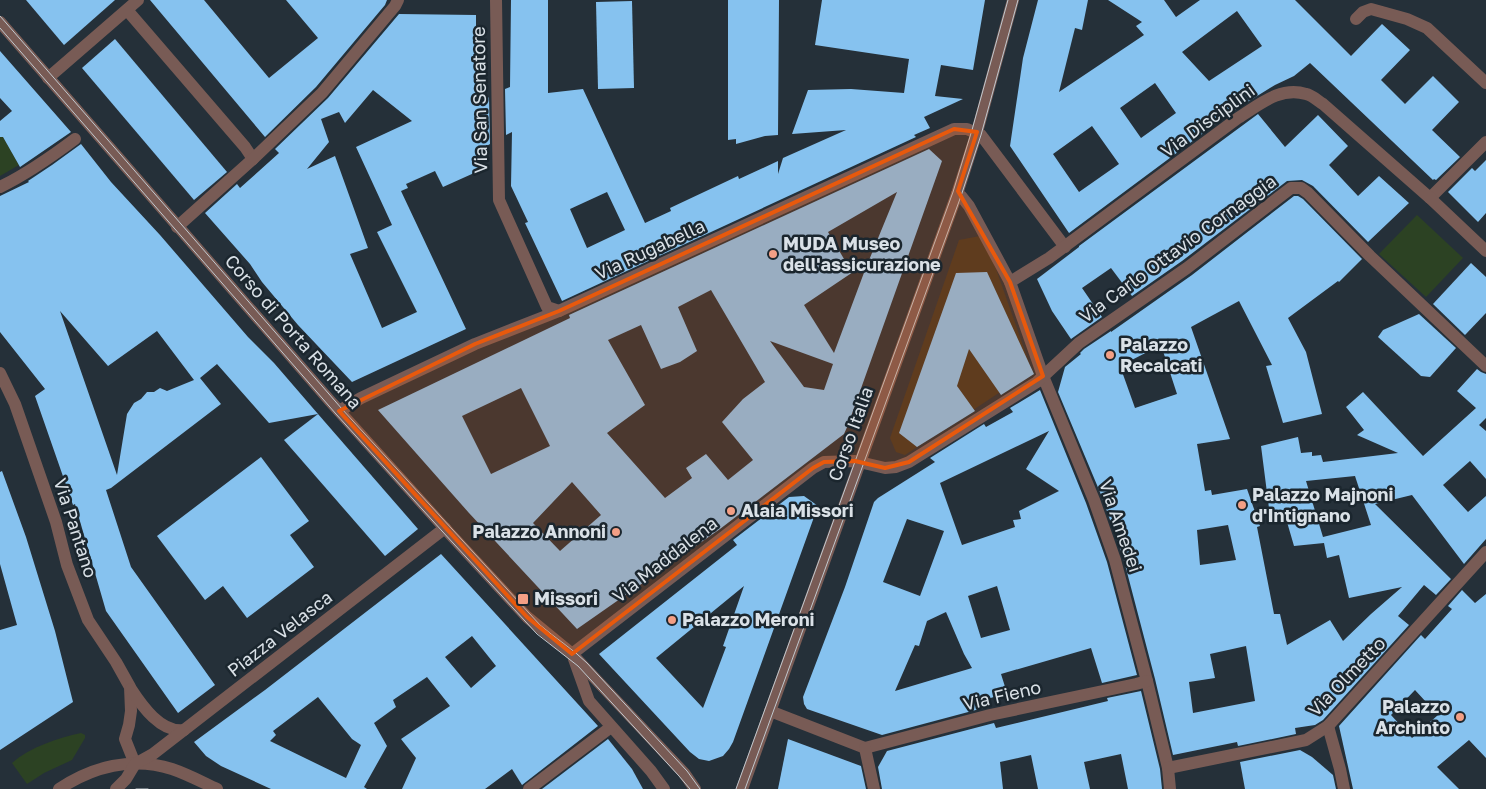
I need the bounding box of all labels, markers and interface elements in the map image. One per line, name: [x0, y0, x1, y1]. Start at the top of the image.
street label: Via San Senatore: [467, 26, 491, 174]
street label: Via Disciplini: [1156, 79, 1259, 162]
street label: Via Carlo Ottavio Cornaggia: [1075, 169, 1280, 327]
street label: Via Rugabella: [591, 214, 708, 284]
place label: MUDA Museo dell'assicurazione: [783, 232, 941, 275]
marker: MUDA Museo dell'assicurazione: [767, 248, 779, 260]
street label: Corso di Porta Romana: [221, 250, 367, 413]
place label: Palazzo Recalcati: [1120, 333, 1203, 376]
marker: Palazzo Recalcati: [1104, 349, 1116, 361]
street label: Corso Italia: [823, 384, 877, 484]
street label: Via Pantano: [50, 475, 102, 580]
street label: Via Amedei: [1095, 477, 1147, 575]
place label: Palazzo Majnoni d'Intignano: [1252, 483, 1393, 526]
place label: Alaia Missori: [741, 499, 854, 521]
marker: Palazzo Majnoni d'Intignano: [1236, 499, 1248, 511]
marker: Alaia Missori: [725, 505, 737, 517]
street label: Via Maddalena: [608, 512, 721, 607]
place label: Palazzo Annoni: [472, 520, 606, 542]
marker: Palazzo Annoni: [610, 526, 622, 538]
street label: Piazza Velasca: [223, 585, 336, 681]
place label: Missori: [534, 587, 598, 609]
marker: Missori: [516, 592, 530, 606]
place label: Palazzo Meroni: [682, 608, 815, 630]
marker: Palazzo Meroni: [666, 614, 678, 626]
street label: Via Olmetto: [1303, 632, 1390, 721]
street label: Via Fieno: [961, 675, 1043, 715]
place label: Palazzo Archinto: [1375, 695, 1450, 738]
marker: Palazzo Archinto: [1454, 711, 1466, 723]

